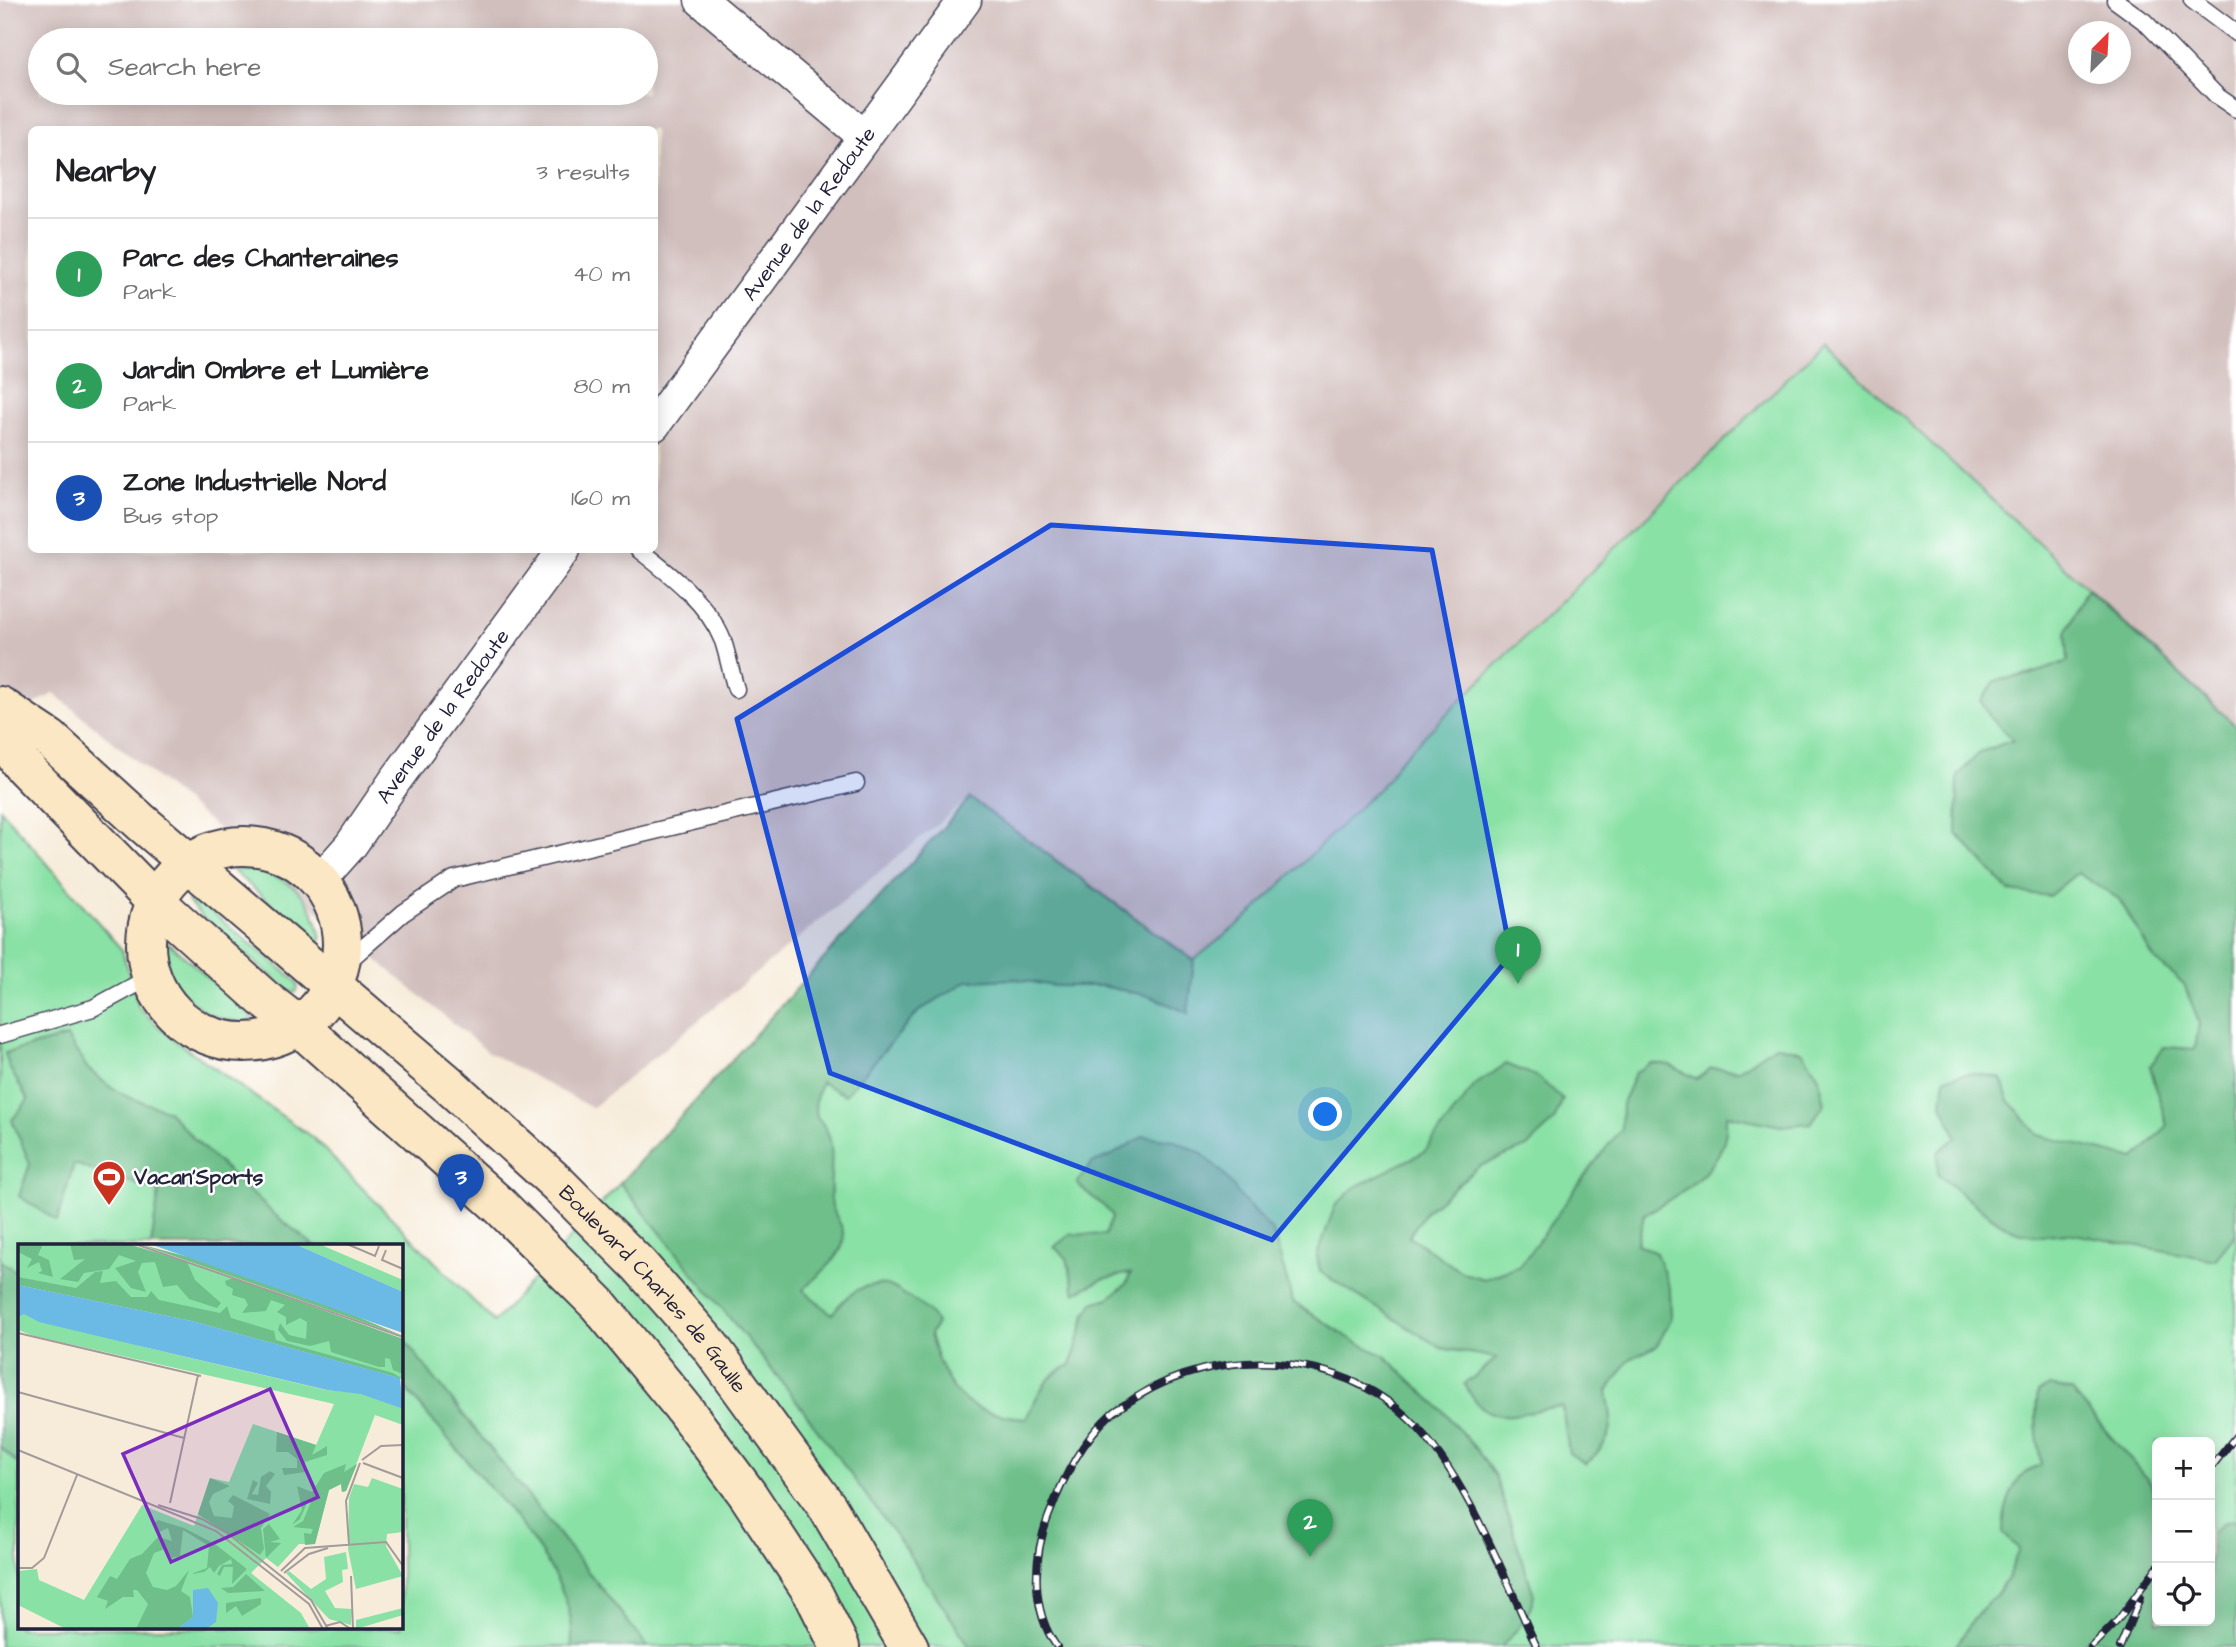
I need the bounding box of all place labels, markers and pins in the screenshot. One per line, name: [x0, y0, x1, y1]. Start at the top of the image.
pin: 1: [1495, 926, 1541, 984]
pin: 3: [438, 1154, 484, 1212]
sports icon: Vacan'Sports: [90, 1158, 128, 1207]
place label: Vacan'Sports: [133, 1163, 264, 1193]
pin: 2: [1287, 1499, 1333, 1557]

